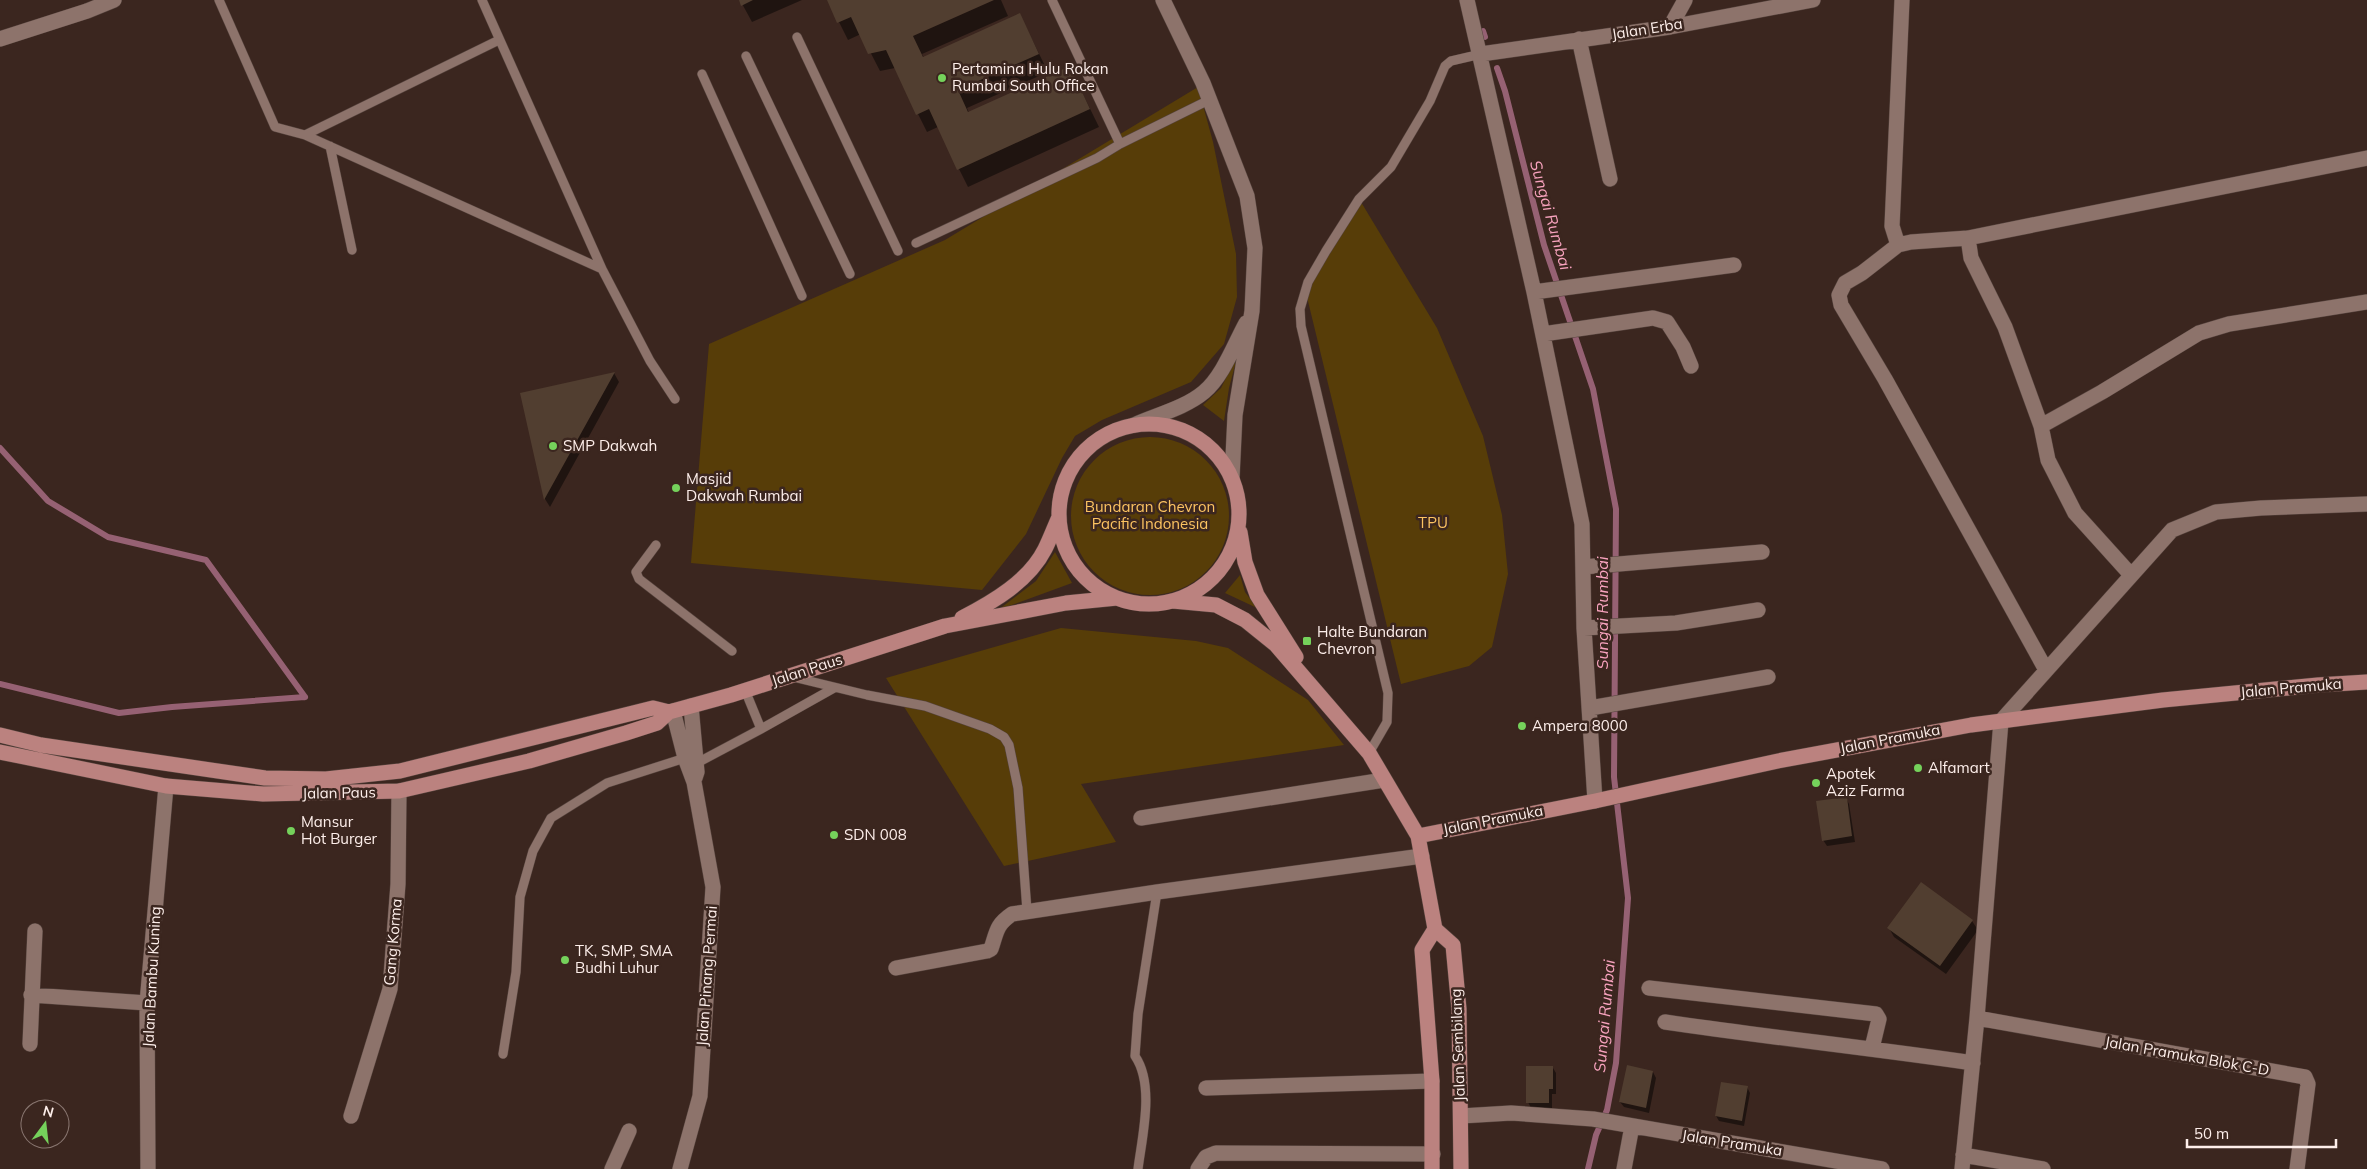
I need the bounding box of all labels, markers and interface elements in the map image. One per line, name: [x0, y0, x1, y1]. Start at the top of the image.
street label: Jalan Erba: [1610, 14, 1684, 43]
place label: Pertamina Hulu Rokan Rumbai South Office: [952, 59, 1109, 95]
marker: Pertamina Hulu Rokan Rumbai South Office: [936, 72, 948, 84]
water label: Sungai Rumbai: [1526, 158, 1576, 272]
place label: SMP Dakwah: [563, 436, 657, 455]
marker: SMP Dakwah: [547, 440, 559, 452]
place label: Masjid Dakwah Rumbai: [686, 469, 802, 505]
marker: Masjid Dakwah Rumbai: [670, 482, 682, 494]
park label: Bundaran Chevron Pacific Indonesia: [1085, 497, 1215, 533]
park label: TPU: [1418, 513, 1448, 532]
water label: Sungai Rumbai: [1592, 556, 1612, 670]
place label: Halte Bundaran Chevron: [1317, 622, 1427, 658]
marker: Halte Bundaran Chevron: [1301, 635, 1313, 647]
street label: Jalan Paus: [769, 649, 845, 690]
street label: Jalan Pramuka: [2239, 674, 2342, 701]
place label: Ampera 8000: [1532, 716, 1628, 735]
street label: Jalan Pramuka: [1838, 719, 1942, 758]
marker: Ampera 8000: [1516, 720, 1528, 732]
place label: Alfamart: [1928, 758, 1990, 777]
marker: Alfamart: [1912, 762, 1924, 774]
place label: Apotek Aziz Farma: [1826, 764, 1905, 800]
marker: Apotek Aziz Farma: [1810, 777, 1822, 789]
street label: Jalan Paus: [302, 782, 376, 803]
street label: Jalan Pramuka: [1441, 800, 1545, 839]
place label: Mansur Hot Burger: [301, 812, 378, 848]
marker: Mansur Hot Burger: [285, 825, 297, 837]
place label: SDN 008: [844, 825, 907, 844]
marker: SDN 008: [828, 829, 840, 841]
street label: Gang Korma: [379, 898, 406, 986]
street label: Jalan Pinang Permai: [692, 905, 721, 1047]
street label: Jalan Bambu Kuning: [138, 906, 165, 1048]
place label: TK, SMP, SMA Budhi Luhur: [575, 941, 673, 977]
marker: TK, SMP, SMA Budhi Luhur: [559, 954, 571, 966]
water label: Sungai Rumbai: [1589, 959, 1619, 1073]
street label: Jalan Sembilang: [1446, 988, 1469, 1102]
street label: Jalan Pramuka Blok C-D: [2103, 1032, 2271, 1079]
north arrow: [20, 1099, 70, 1149]
text: N: [41, 1101, 56, 1122]
scale bar: [2187, 1116, 2336, 1148]
text: 50 m: [2194, 1124, 2229, 1143]
street label: Jalan Pramuka: [1680, 1125, 1784, 1160]

